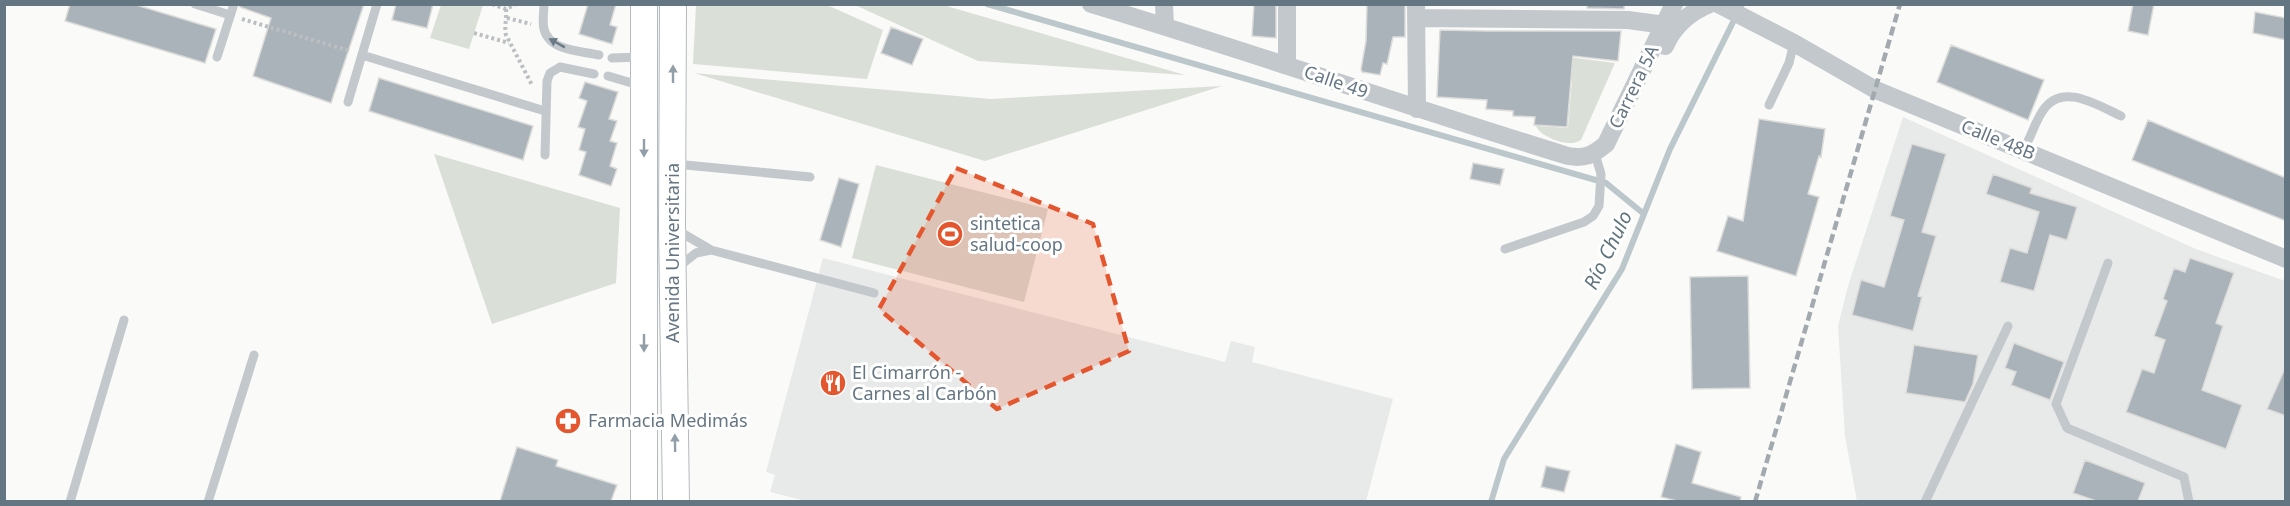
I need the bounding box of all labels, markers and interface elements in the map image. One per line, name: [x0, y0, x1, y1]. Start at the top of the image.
one-way arrow: [548, 38, 565, 48]
street label: Carrera 5A: [1603, 41, 1664, 132]
street label: Calle 49: [1301, 59, 1372, 103]
one-way arrow: [668, 64, 678, 83]
street label: Calle 48B: [1958, 113, 2039, 165]
one-way arrow: [639, 139, 649, 158]
street label: Avenida Universitaria: [660, 163, 684, 343]
water label: Río Chulo: [1577, 206, 1638, 294]
place label: sintetica salud-coop: [970, 211, 1063, 256]
sports icon: sintetica salud-coop: [935, 219, 965, 249]
one-way arrow: [639, 334, 649, 353]
place label: El Cimarrón - Carnes al Carbón: [852, 360, 997, 405]
restaurant icon: El Cimarrón - Carnes al Carbón: [818, 368, 848, 398]
pharmacy icon: Farmacia Medimás: [553, 406, 583, 436]
place label: Farmacia Medimás: [588, 408, 748, 432]
one-way arrow: [670, 434, 679, 453]

